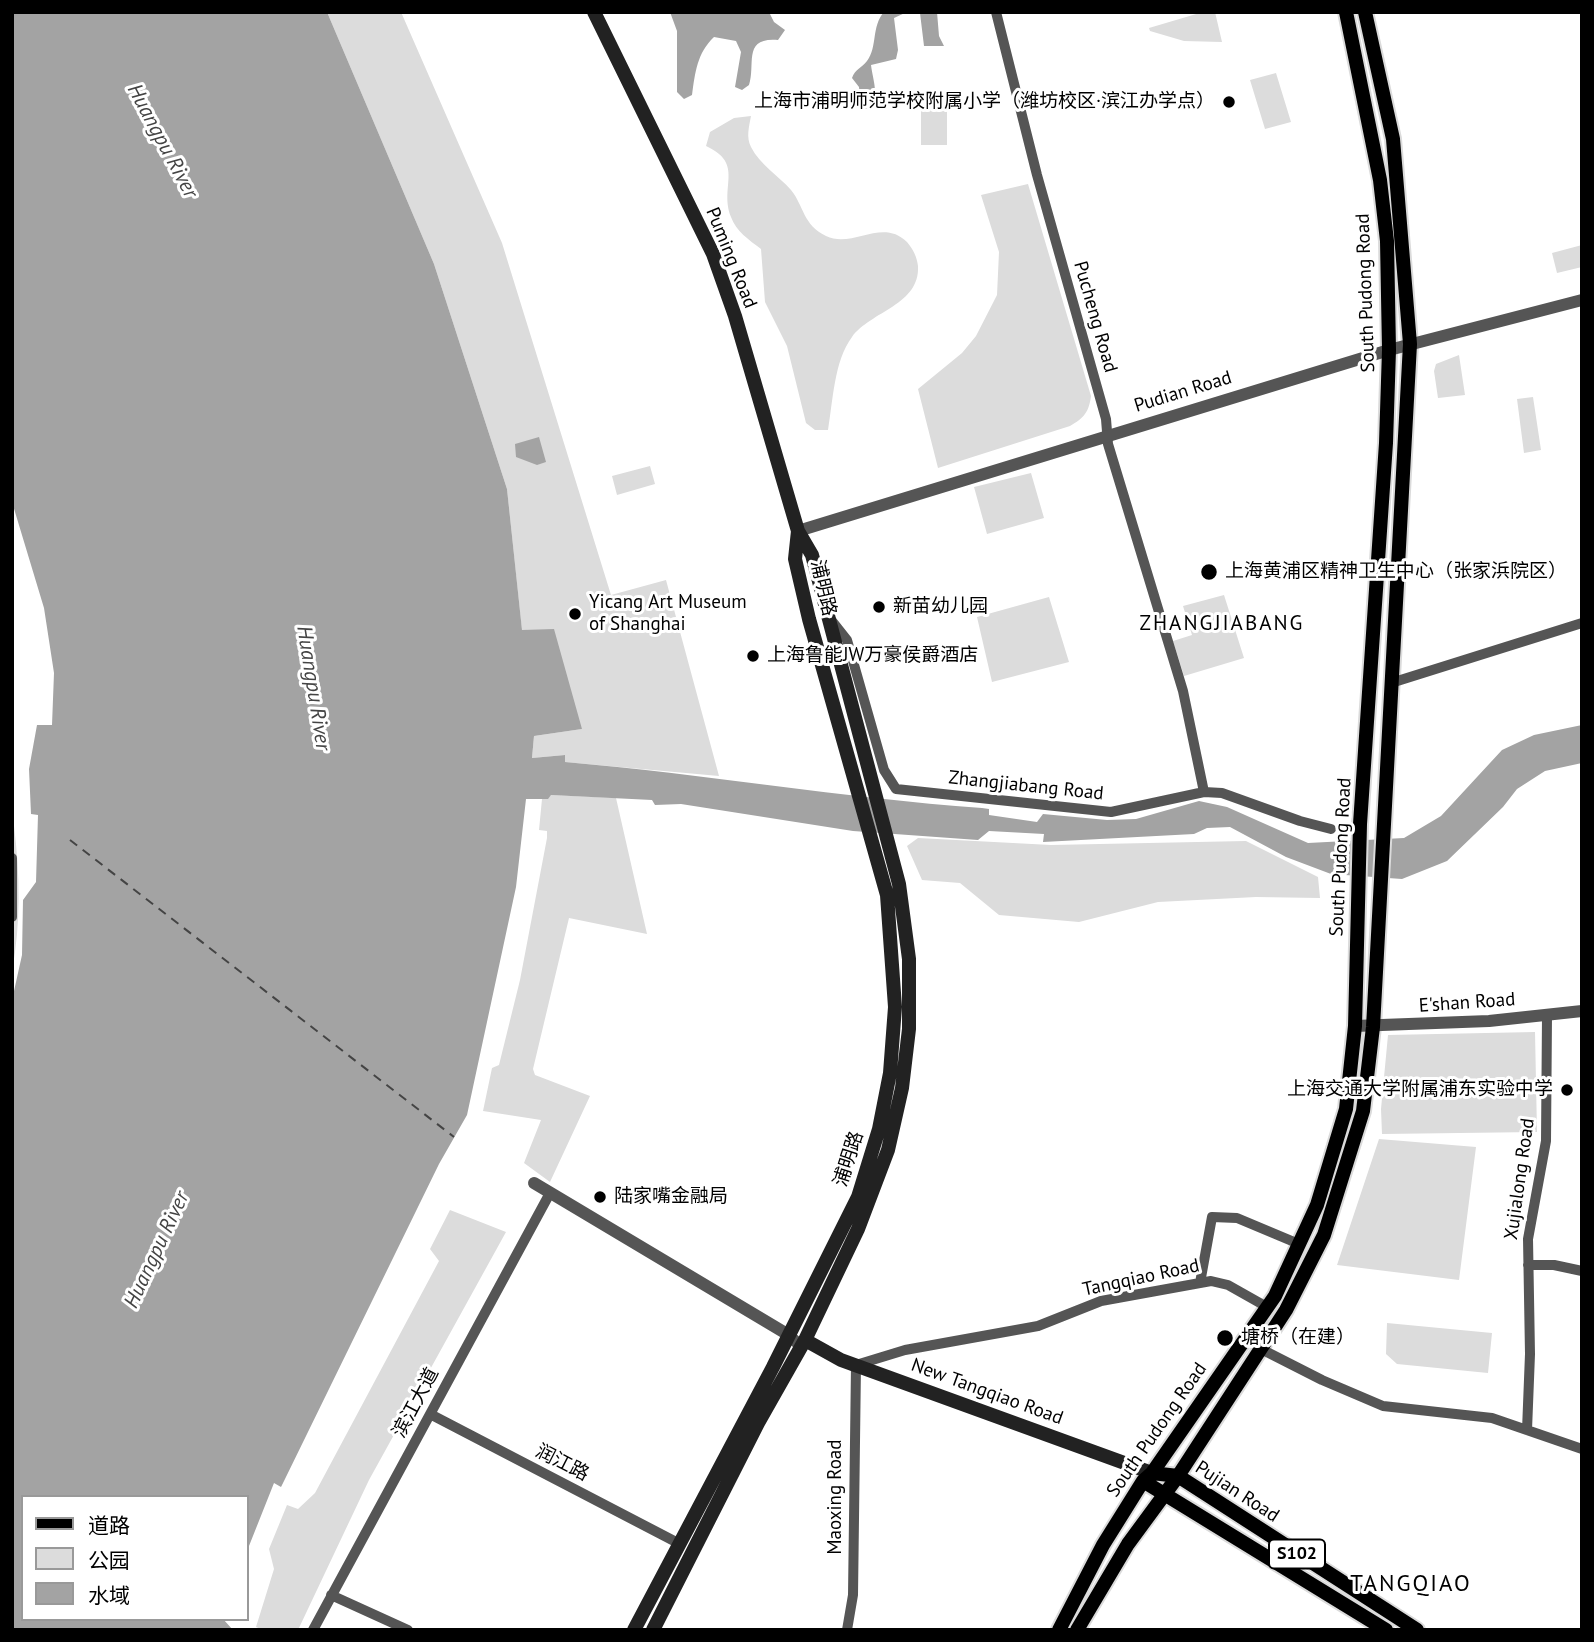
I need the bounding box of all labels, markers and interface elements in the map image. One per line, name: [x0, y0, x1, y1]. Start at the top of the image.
water label: Huangpu River: [121, 80, 203, 202]
place label: 上海市浦明师范学校附属小学（潍坊校区·滨江办学点）: [754, 91, 1215, 113]
marker: 上海市浦明师范学校附属小学（潍坊校区·滨江办学点）: [1221, 94, 1237, 110]
street label: Puming Road: [700, 204, 762, 312]
street label: South Pudong Road: [1352, 213, 1380, 373]
street label: Pucheng Road: [1068, 259, 1122, 375]
street label: Pudian Road: [1132, 366, 1234, 418]
street label: 浦明路: [805, 558, 841, 618]
place label: 上海黄浦区精神卫生中心（张家浜院区）: [1225, 561, 1567, 583]
marker: 上海黄浦区精神卫生中心（张家浜院区）: [1199, 562, 1219, 582]
place label: Yicang Art Museum of Shanghai: [589, 592, 747, 636]
place label: 新苗幼儿园: [893, 596, 988, 618]
marker: 新苗幼儿园: [871, 599, 887, 615]
marker: Yicang Art Museum of Shanghai: [567, 606, 583, 622]
district label: ZHANGJIABANG: [1141, 611, 1303, 637]
water label: Huangpu River: [291, 624, 335, 752]
place label: 上海鲁能JW万豪侯爵酒店: [767, 645, 978, 667]
marker: 上海鲁能JW万豪侯爵酒店: [745, 648, 761, 664]
street label: Zhangjiabang Road: [947, 767, 1105, 805]
street label: South Pudong Road: [1325, 777, 1357, 937]
street label: E'shan Road: [1418, 988, 1516, 1018]
place label: 上海交通大学附属浦东实验中学: [1287, 1079, 1553, 1101]
marker: 上海交通大学附属浦东实验中学: [1559, 1082, 1575, 1098]
street label: Xujialong Road: [1500, 1117, 1540, 1241]
street label: 浦明路: [829, 1128, 869, 1190]
place label: 陆家嘴金融局: [614, 1186, 728, 1208]
water label: Huangpu River: [119, 1188, 195, 1312]
marker: 陆家嘴金融局: [592, 1189, 608, 1205]
street label: Tangqiao Road: [1081, 1255, 1201, 1301]
place label: 塘桥（在建）: [1241, 1327, 1355, 1349]
marker: 塘桥（在建）: [1215, 1328, 1235, 1348]
street label: New Tangqiao Road: [908, 1354, 1066, 1430]
street label: South Pudong Road: [1102, 1358, 1212, 1502]
street label: 滨江大道: [388, 1364, 444, 1442]
street label: 润江路: [531, 1440, 593, 1486]
street label: Maoxing Road: [825, 1440, 847, 1554]
street label: Pujian Road: [1191, 1456, 1283, 1528]
legend: [21, 1495, 248, 1621]
text: 道路: [88, 1512, 130, 1539]
road number: S102: [1269, 1540, 1325, 1568]
text: 公园: [88, 1547, 130, 1574]
district label: TANGQIAO: [1351, 1570, 1471, 1598]
text: 水域: [88, 1582, 130, 1609]

